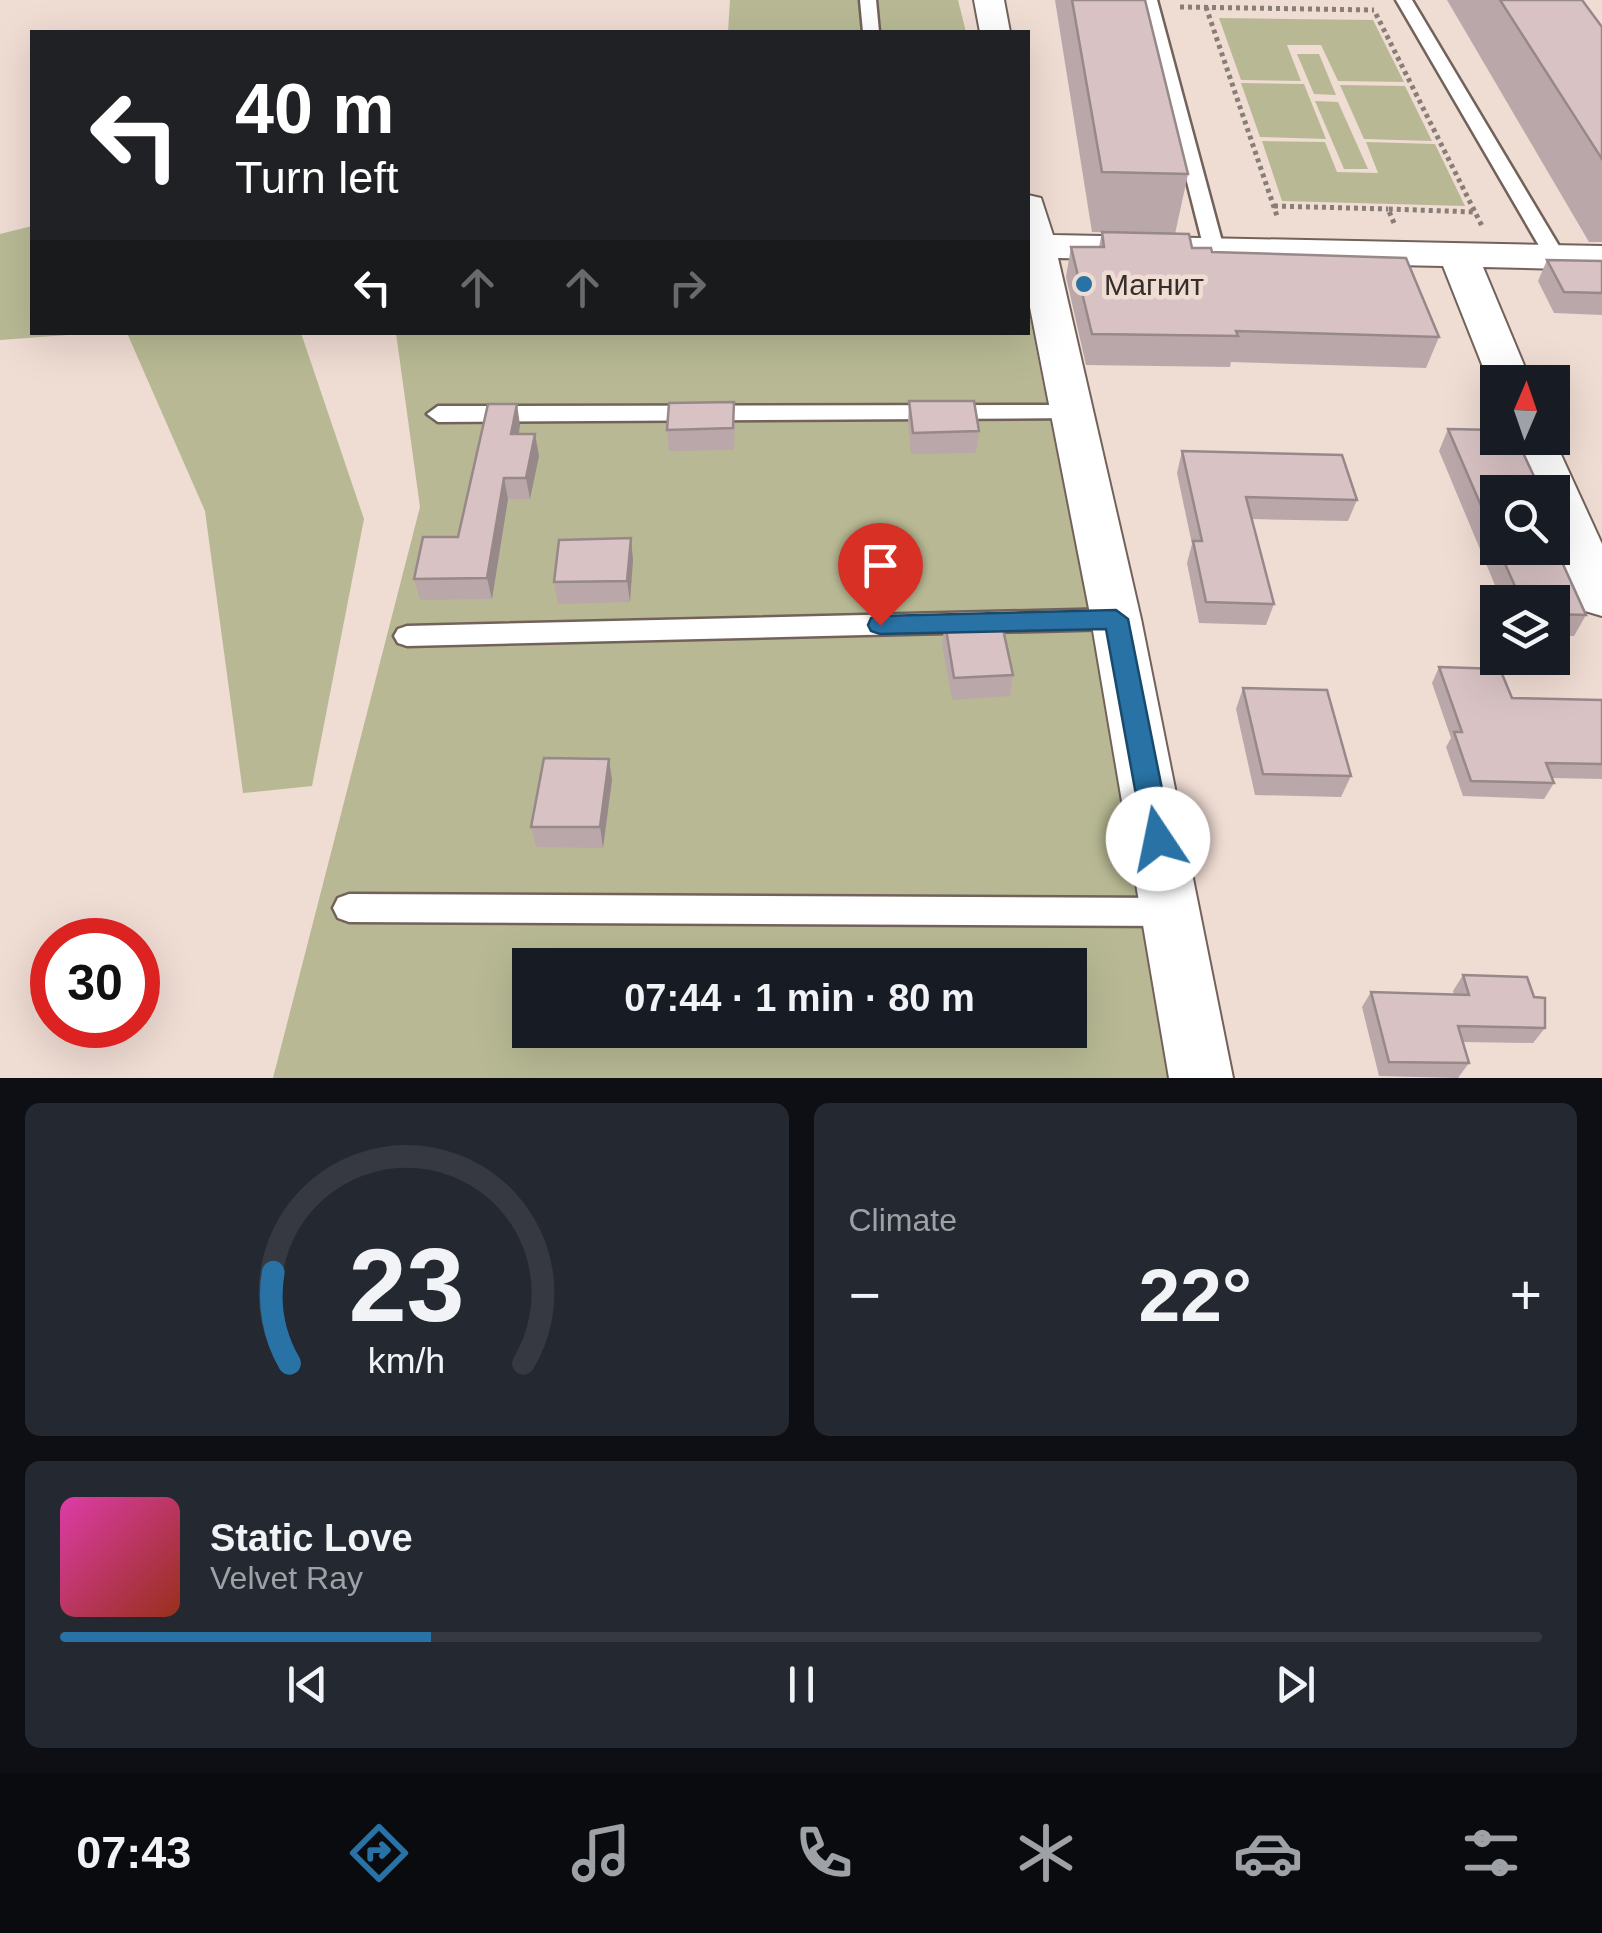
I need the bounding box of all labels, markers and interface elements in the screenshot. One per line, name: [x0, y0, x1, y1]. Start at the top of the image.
icon: left: [70, 70, 200, 200]
text: 40 m: [235, 70, 395, 148]
text: Turn left: [235, 152, 398, 203]
icon: left: [345, 260, 400, 315]
icon: ahead: [450, 260, 505, 315]
icon: ahead: [555, 260, 610, 315]
icon: right: [660, 260, 715, 315]
place label: Магнит: [1104, 268, 1204, 301]
marker: Магнит: [1073, 273, 1095, 295]
north arrow: [1480, 365, 1570, 455]
map controls: [1480, 365, 1570, 675]
button: search: [1480, 475, 1570, 565]
pin: [838, 523, 923, 626]
icon: arrive: [853, 538, 908, 593]
button: layers: [1480, 585, 1570, 675]
position arrow: [1106, 787, 1210, 891]
speed limit sign: 30: [30, 918, 160, 1048]
text: 07:44 · 1 min · 80 m: [624, 977, 975, 1019]
text: Climate: [849, 1202, 957, 1238]
text: 23: [349, 1227, 465, 1343]
text: 22°: [1139, 1253, 1252, 1337]
text: −: [849, 1264, 881, 1326]
text: +: [1510, 1264, 1542, 1326]
text: km/h: [368, 1341, 445, 1381]
text: Static Love: [210, 1517, 413, 1559]
text: Velvet Ray: [210, 1560, 363, 1596]
icon: previous: [280, 1657, 335, 1712]
icon: pause: [774, 1657, 829, 1712]
icon: next: [1268, 1657, 1323, 1712]
icon: directions: [344, 1818, 414, 1888]
icon: music: [566, 1818, 636, 1888]
icon: phone: [789, 1818, 859, 1888]
icon: climate: [1011, 1818, 1081, 1888]
icon: car: [1233, 1818, 1303, 1888]
icon: filters: [1456, 1818, 1526, 1888]
text: 07:43: [76, 1827, 191, 1878]

